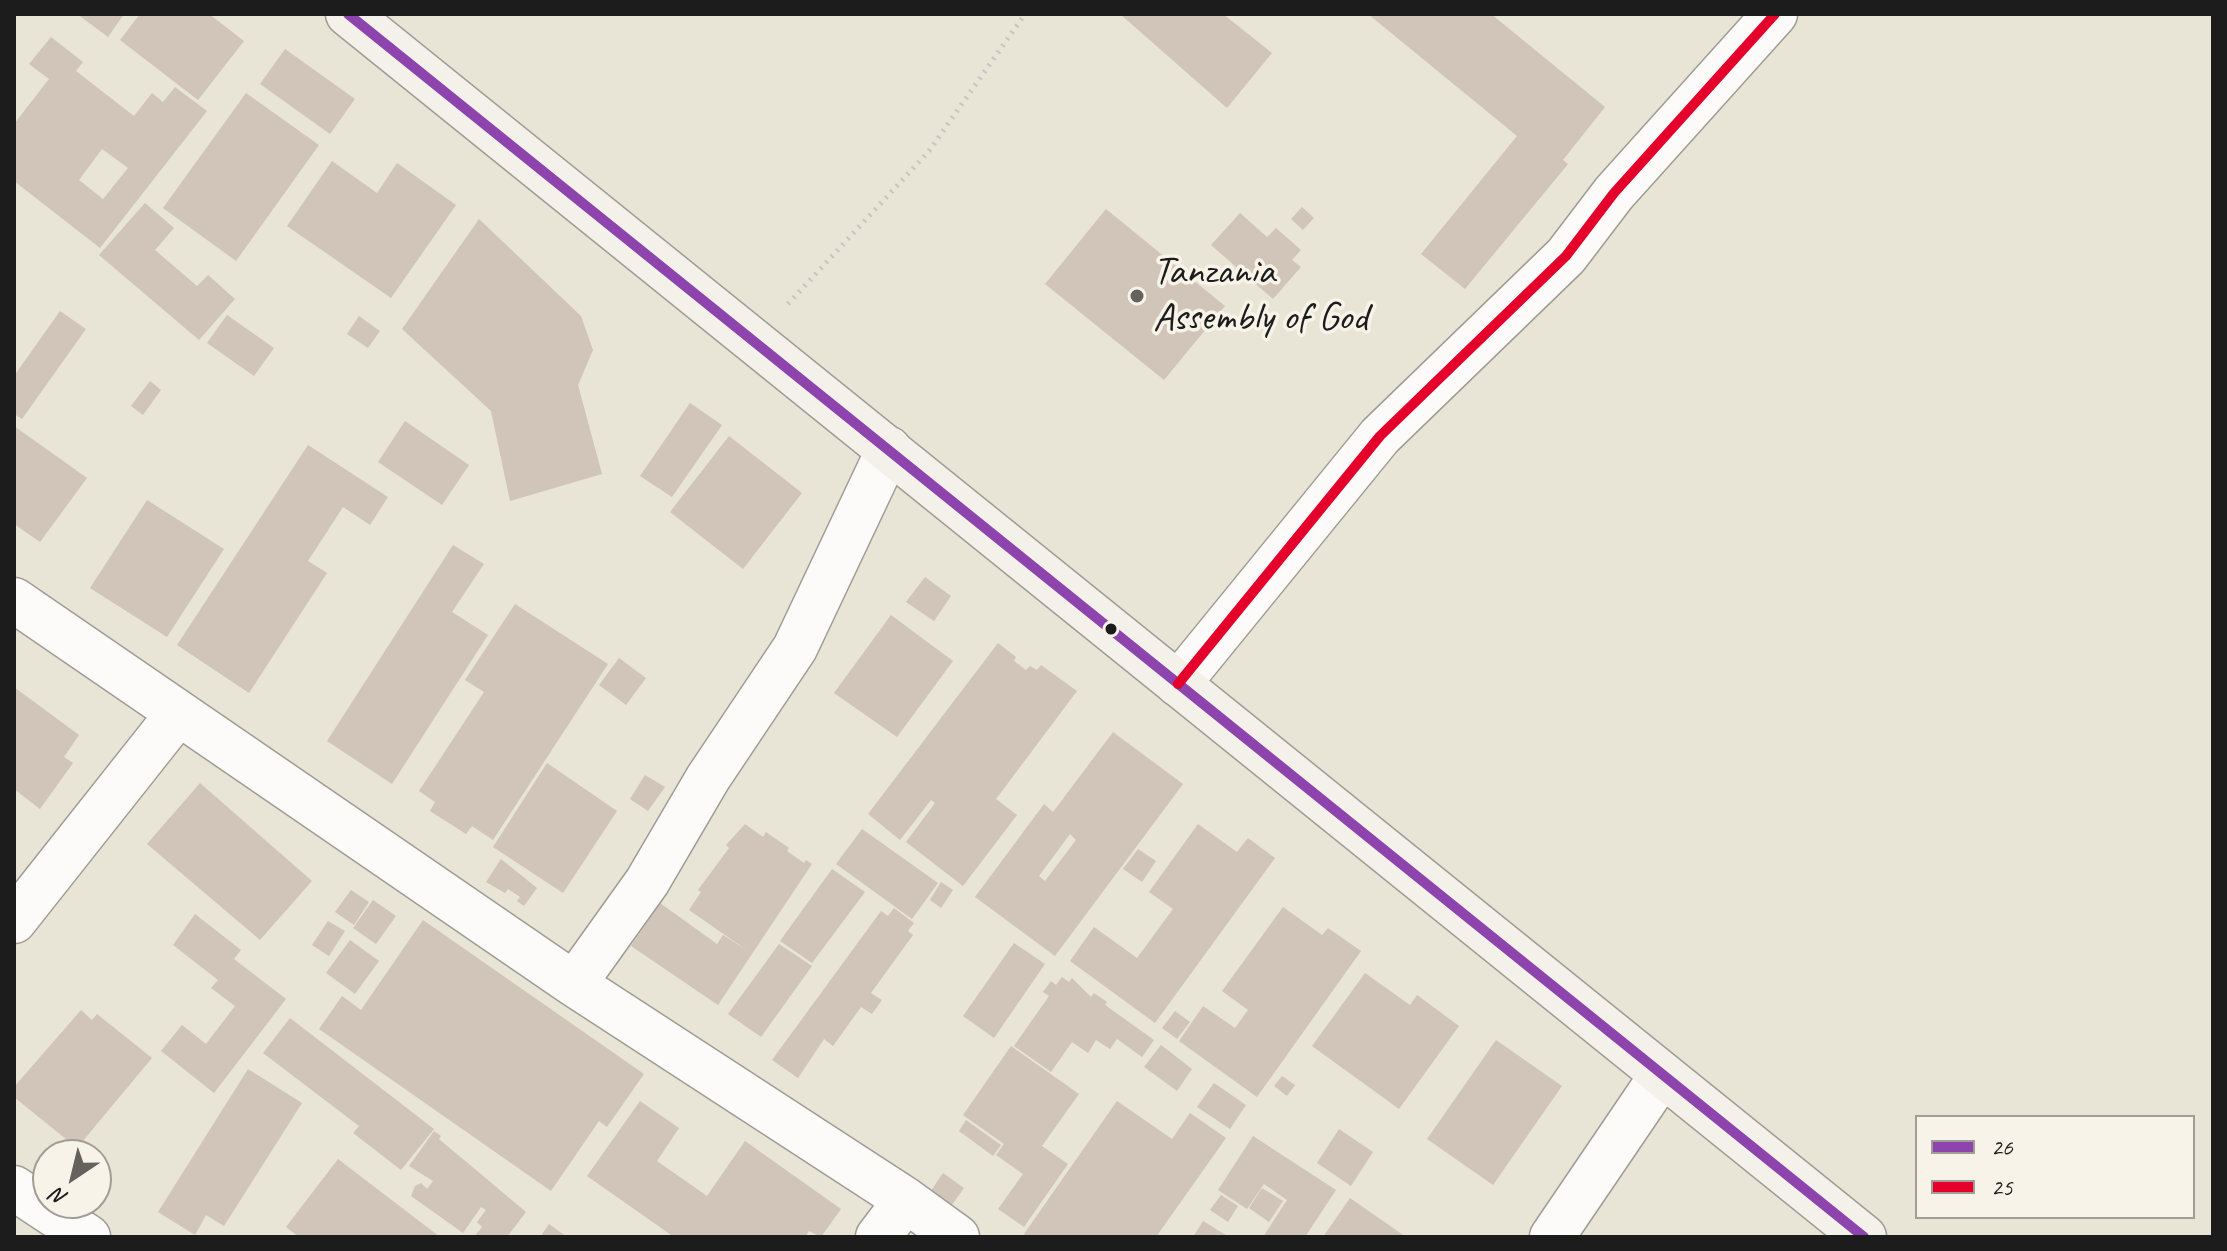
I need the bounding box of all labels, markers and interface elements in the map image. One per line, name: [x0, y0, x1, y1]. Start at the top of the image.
place label: Tanzania Assembly of God: [1153, 249, 1368, 343]
marker: Tanzania Assembly of God: [1128, 287, 1146, 305]
unlabelled marker: [1103, 621, 1119, 637]
legend: [1915, 1115, 2195, 1219]
text: 26: [1991, 1132, 2013, 1162]
north arrow: [32, 1139, 112, 1219]
text: 25: [1991, 1172, 2013, 1202]
text: N: [46, 1182, 73, 1212]

